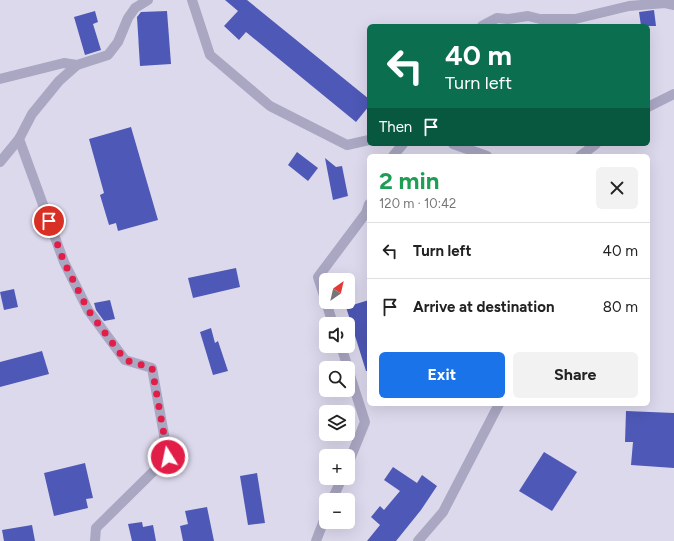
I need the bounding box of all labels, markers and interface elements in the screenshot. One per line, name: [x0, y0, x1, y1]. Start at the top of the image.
text: 40 m: [445, 38, 512, 72]
icon: left: [379, 40, 431, 92]
text: Turn left: [445, 72, 512, 94]
icon: arrive: [420, 116, 442, 138]
text: Then: [379, 118, 412, 136]
text: 2 min: [379, 166, 439, 195]
button: close: [596, 167, 638, 209]
text: 120 m · 10:42: [379, 196, 456, 211]
pin: [32, 204, 66, 238]
icon: arrive: [38, 210, 60, 232]
icon: left: [379, 240, 401, 262]
text: Turn left: [413, 242, 471, 260]
text: 40 m: [603, 242, 638, 260]
north arrow: [319, 273, 355, 309]
map controls: [319, 273, 355, 529]
icon: arrive: [379, 296, 401, 318]
text: Arrive at destination: [413, 298, 554, 316]
text: 80 m: [603, 298, 638, 316]
button: sound: [319, 317, 355, 353]
button: Exit: [379, 352, 505, 398]
button: Share: [513, 352, 638, 398]
button: search: [319, 361, 355, 397]
button: layers: [319, 405, 355, 441]
position arrow: [147, 436, 189, 478]
button: +: [319, 449, 355, 485]
button: −: [319, 493, 355, 529]

